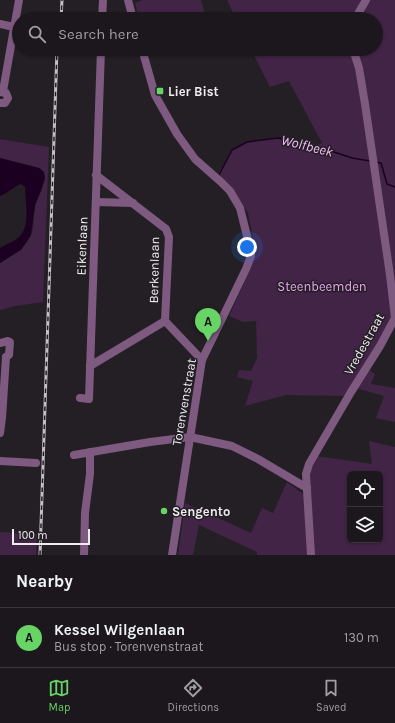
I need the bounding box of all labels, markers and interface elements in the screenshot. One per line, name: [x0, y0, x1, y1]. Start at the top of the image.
search box: [12, 12, 383, 56]
icon: search: [26, 23, 48, 45]
text: Search here: [58, 25, 139, 43]
place label: Lier Bist: [168, 84, 219, 99]
marker: Lier Bist: [155, 86, 165, 96]
water label: Wolfbeek: [279, 131, 336, 161]
street label: Eikenlaan: [73, 216, 91, 276]
street label: Berkenlaan: [146, 236, 162, 304]
your location: [237, 237, 257, 257]
park label: Steenbeemden: [277, 279, 367, 294]
pin: A: [195, 308, 221, 341]
street label: Vredestraat: [341, 310, 387, 378]
street label: Torenvenstraat: [169, 357, 199, 447]
map controls: [347, 471, 383, 543]
button: locate: [347, 471, 383, 507]
place label: Sengento: [172, 504, 230, 519]
marker: Sengento: [159, 506, 169, 516]
button: layers: [347, 507, 383, 543]
scale bar: [12, 527, 90, 546]
text: 100 m: [18, 529, 48, 542]
text: Nearby: [16, 571, 73, 591]
text: Kessel Wilgenlaan: [54, 621, 185, 639]
text: A: [25, 630, 33, 645]
text: 130 m: [344, 630, 379, 645]
text: Bus stop · Torenvenstraat: [54, 639, 203, 654]
tab: Map: [48, 677, 70, 714]
tab: Directions: [167, 677, 219, 714]
tab: Saved: [316, 677, 347, 714]

